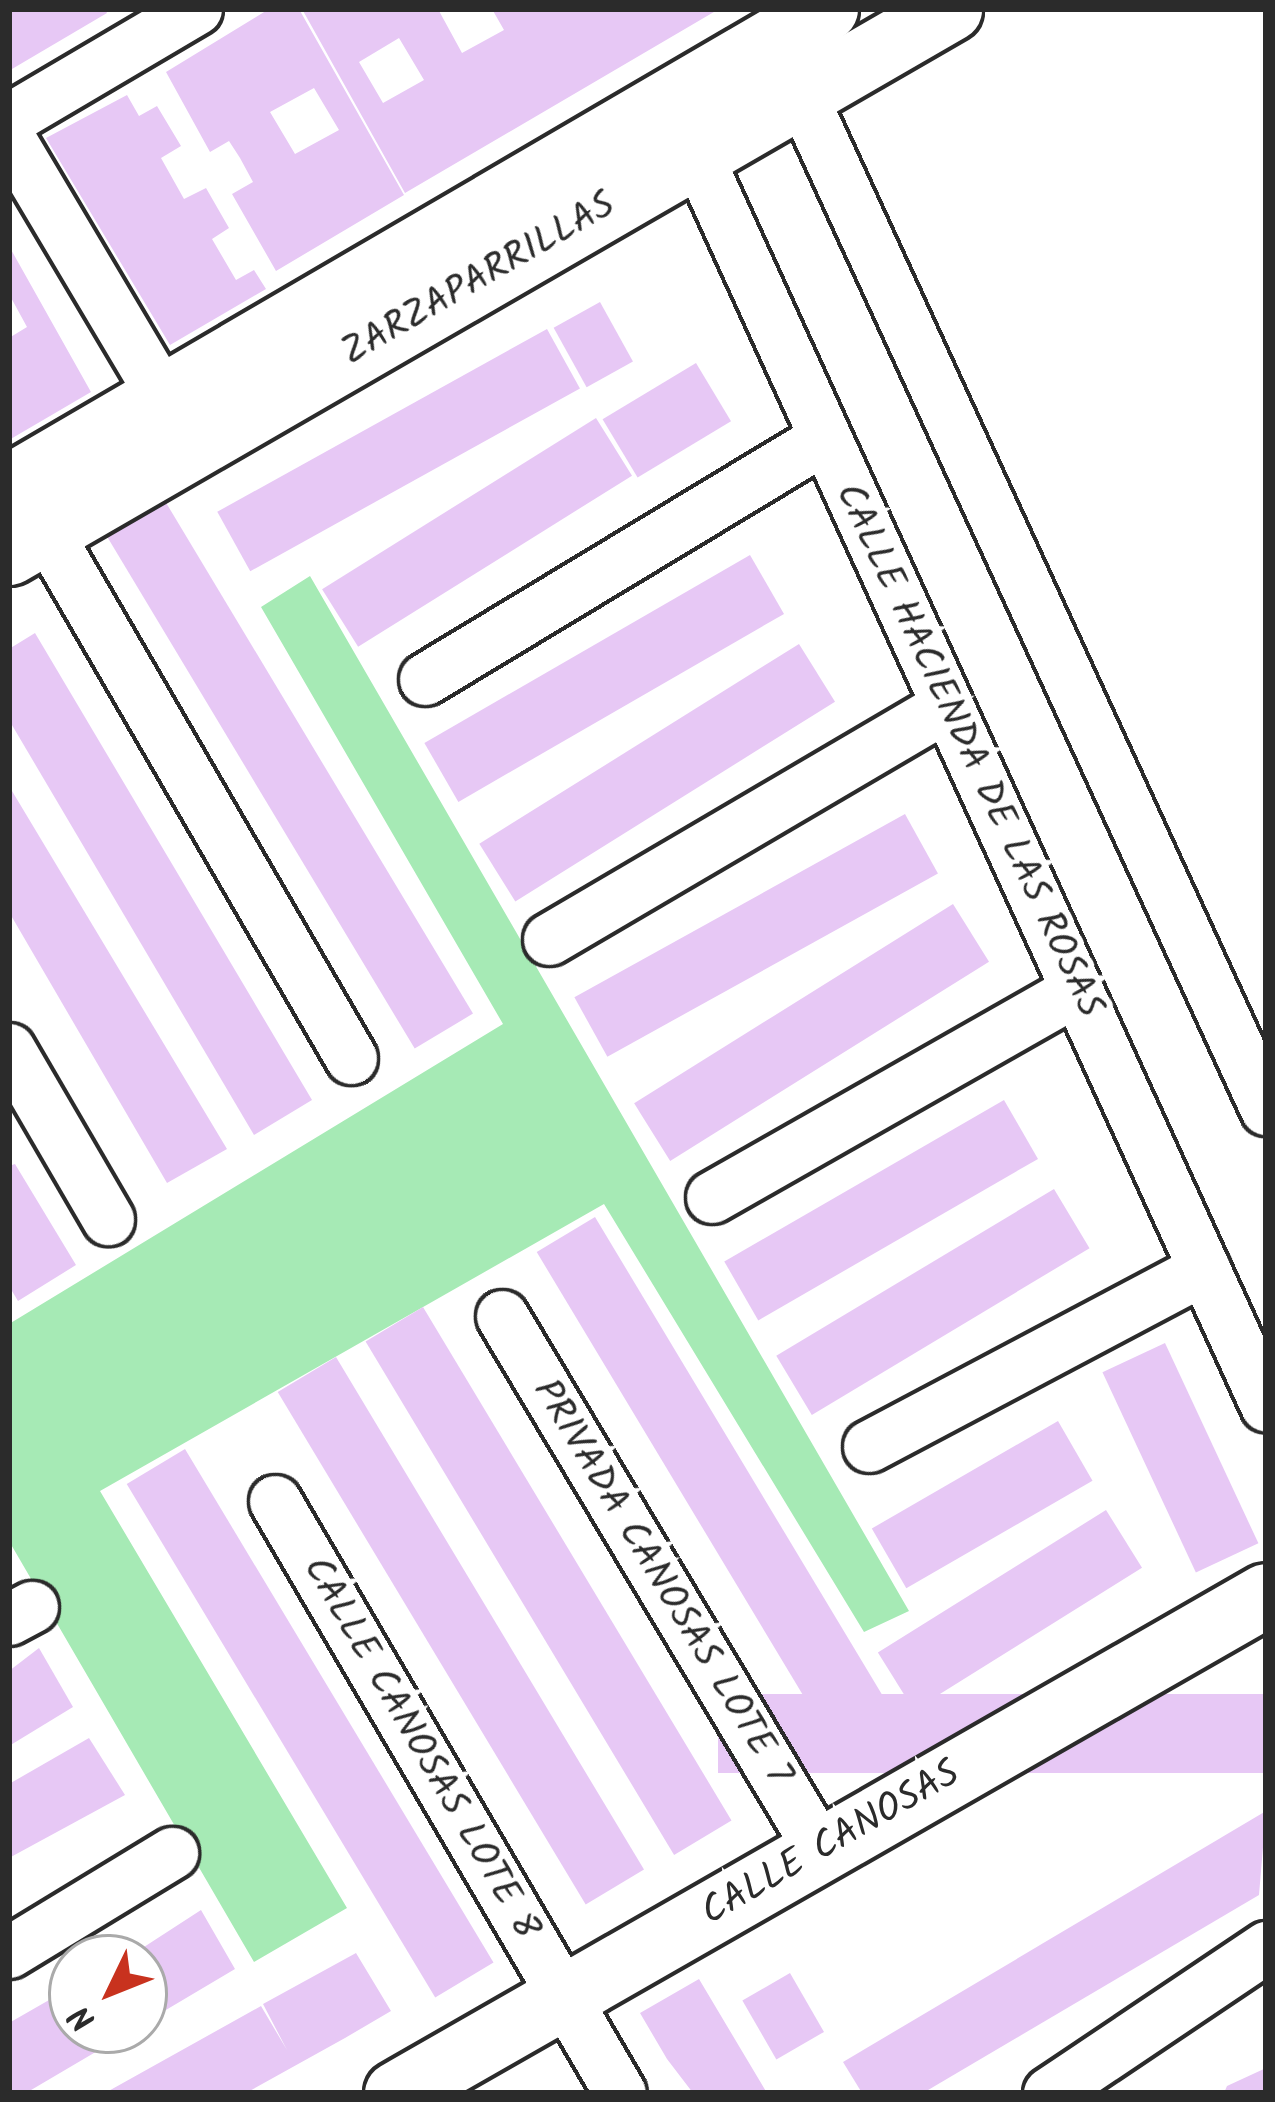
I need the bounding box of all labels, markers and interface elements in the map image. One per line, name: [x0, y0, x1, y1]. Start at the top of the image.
street label: ZARZAPARRILLAS: [334, 183, 624, 377]
street label: CALLE HACIENDA DE LAS ROSAS: [823, 477, 1113, 1025]
street label: PRIVADA CANOSAS LOTE 7: [521, 1371, 801, 1795]
street label: CALLE CANOSAS LOTE 8: [291, 1549, 549, 1949]
street label: CALLE CANOSAS: [693, 1751, 969, 1937]
north arrow: [48, 1934, 168, 2054]
text: N: [57, 1991, 110, 2043]

